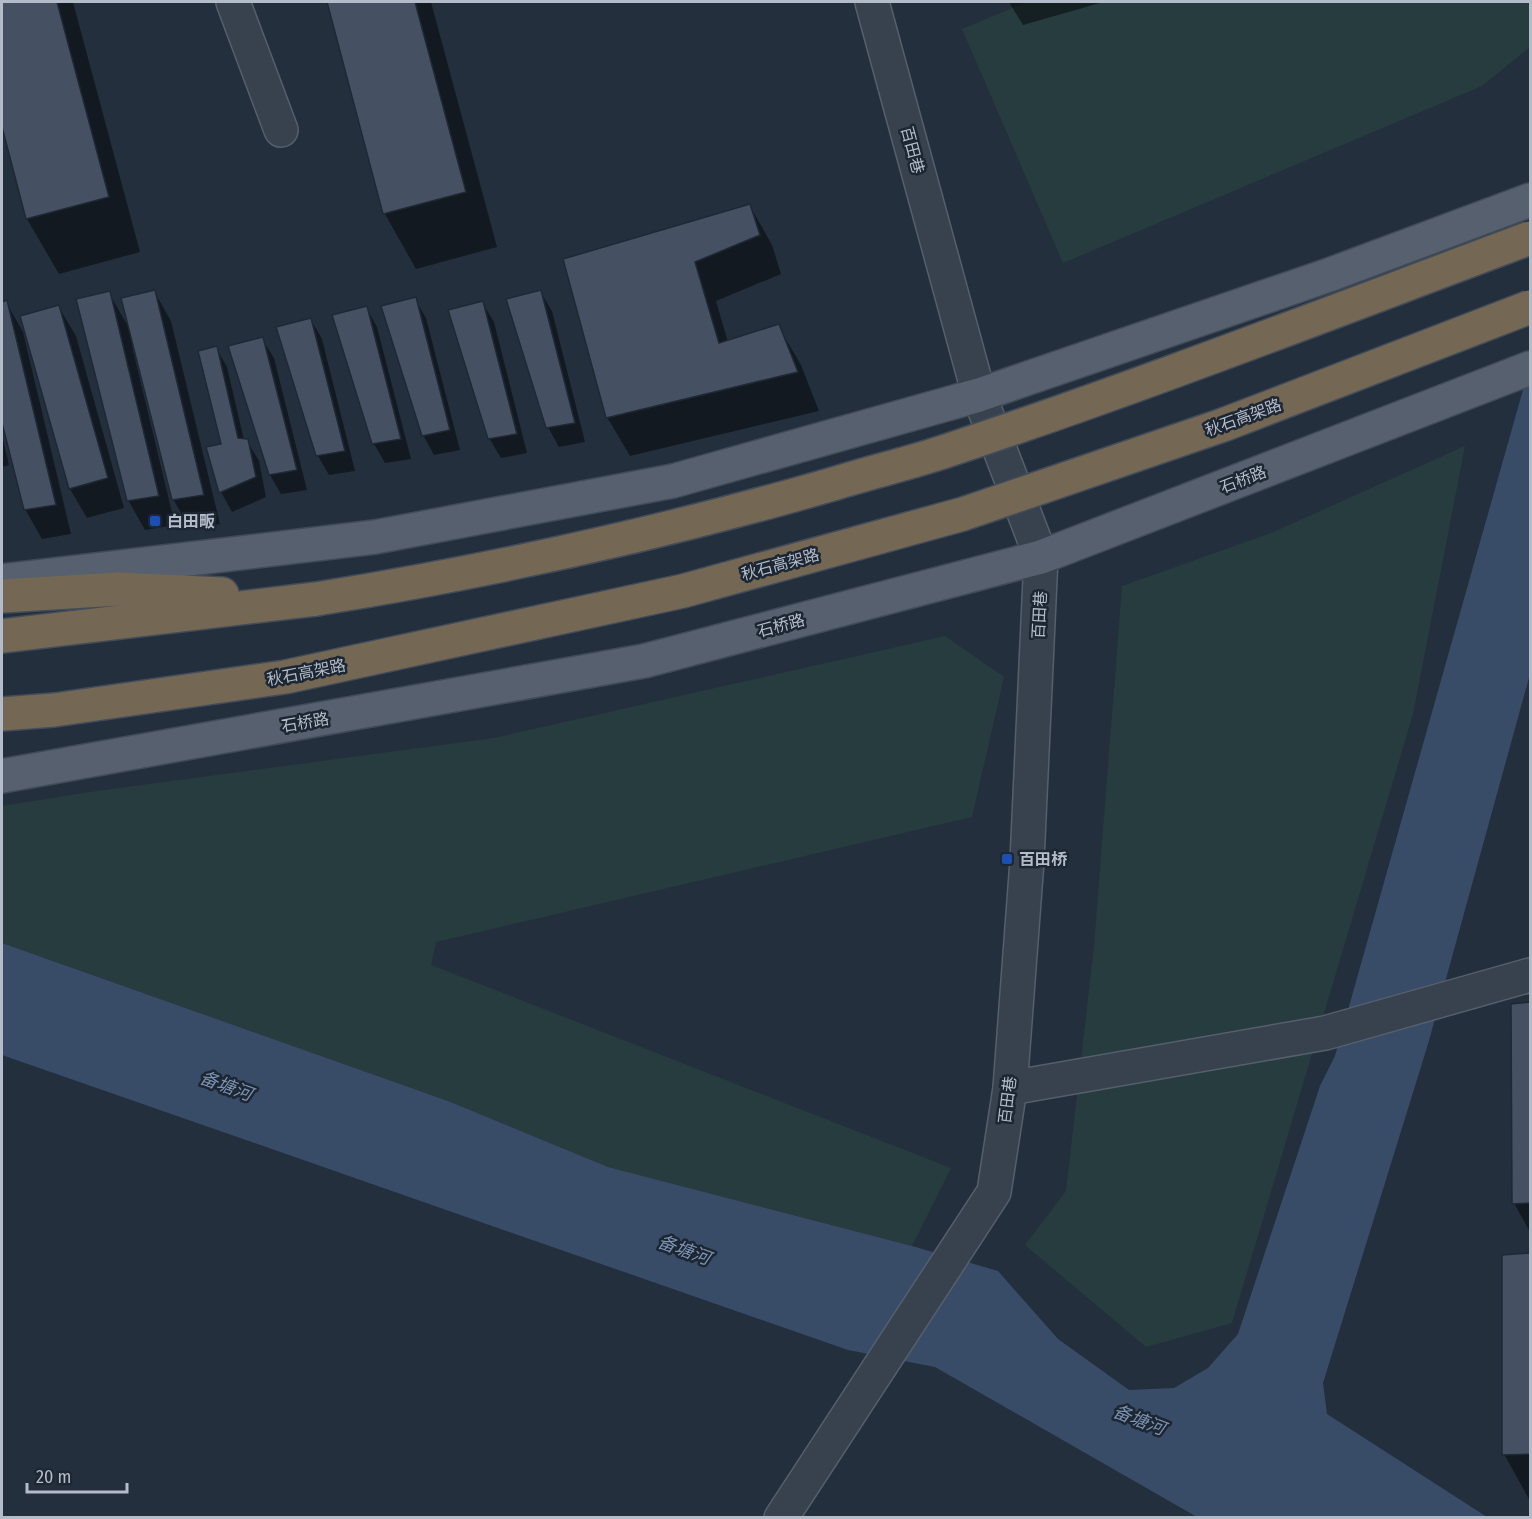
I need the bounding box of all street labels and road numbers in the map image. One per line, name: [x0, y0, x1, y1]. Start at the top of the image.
street label: 百田巷: [897, 124, 928, 176]
street label: 秋石高架路: [1202, 395, 1284, 440]
street label: 石桥路: [1217, 462, 1269, 497]
street label: 秋石高架路: [739, 545, 821, 584]
street label: 百田巷: [1029, 591, 1050, 639]
street label: 石桥路: [755, 610, 807, 641]
street label: 秋石高架路: [265, 656, 347, 689]
street label: 石桥路: [280, 709, 330, 736]
street label: 百田巷: [995, 1075, 1020, 1125]

